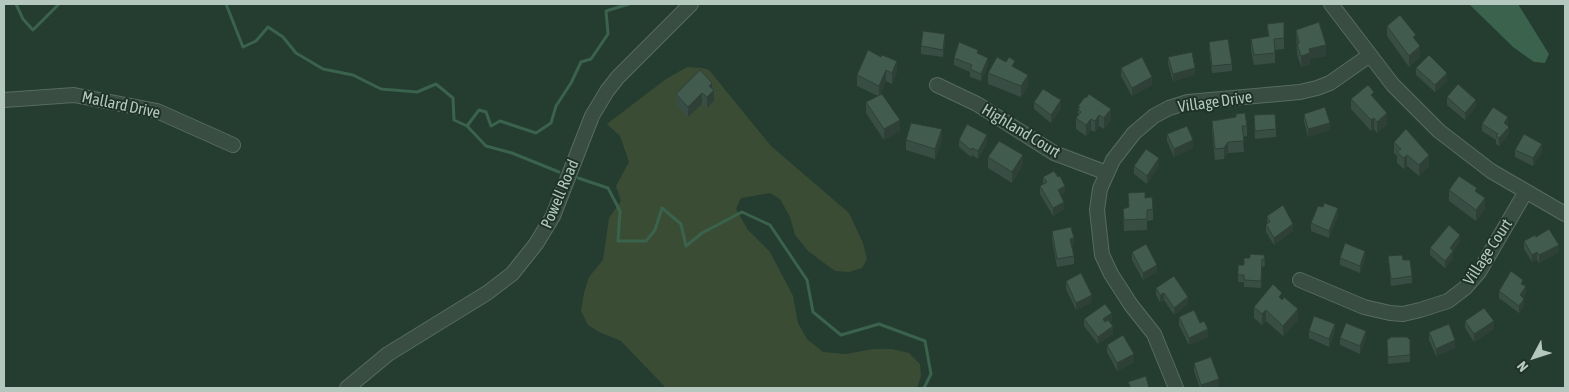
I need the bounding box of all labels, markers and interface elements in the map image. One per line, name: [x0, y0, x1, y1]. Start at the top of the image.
street label: Mallard Drive: [80, 87, 162, 123]
street label: Village Drive: [1177, 87, 1253, 117]
street label: Highland Court: [978, 100, 1064, 162]
street label: Powell Road: [537, 157, 583, 231]
street label: Village Court: [1460, 215, 1516, 289]
north arrow: [1509, 332, 1559, 382]
text: N: [1514, 358, 1531, 375]

